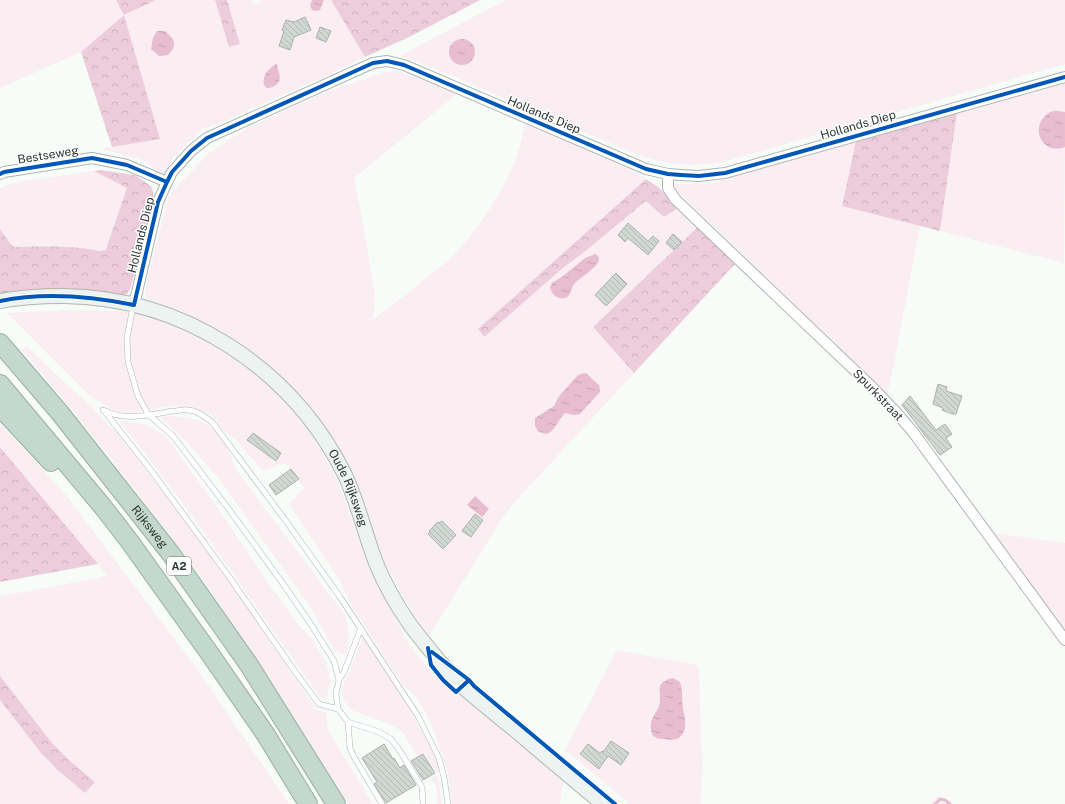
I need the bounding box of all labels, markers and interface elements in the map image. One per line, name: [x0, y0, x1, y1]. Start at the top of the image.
street label: Hollands Diep: [505, 93, 583, 137]
street label: Hollands Diep: [819, 108, 897, 142]
street label: Bestseweg: [16, 143, 80, 167]
street label: Hollands Diep: [125, 196, 157, 274]
street label: Spurkstraat: [850, 366, 906, 424]
street label: Oude Rijksweg: [325, 447, 370, 529]
street label: Rijksweg: [128, 503, 171, 551]
road number: A2: [167, 557, 191, 575]

